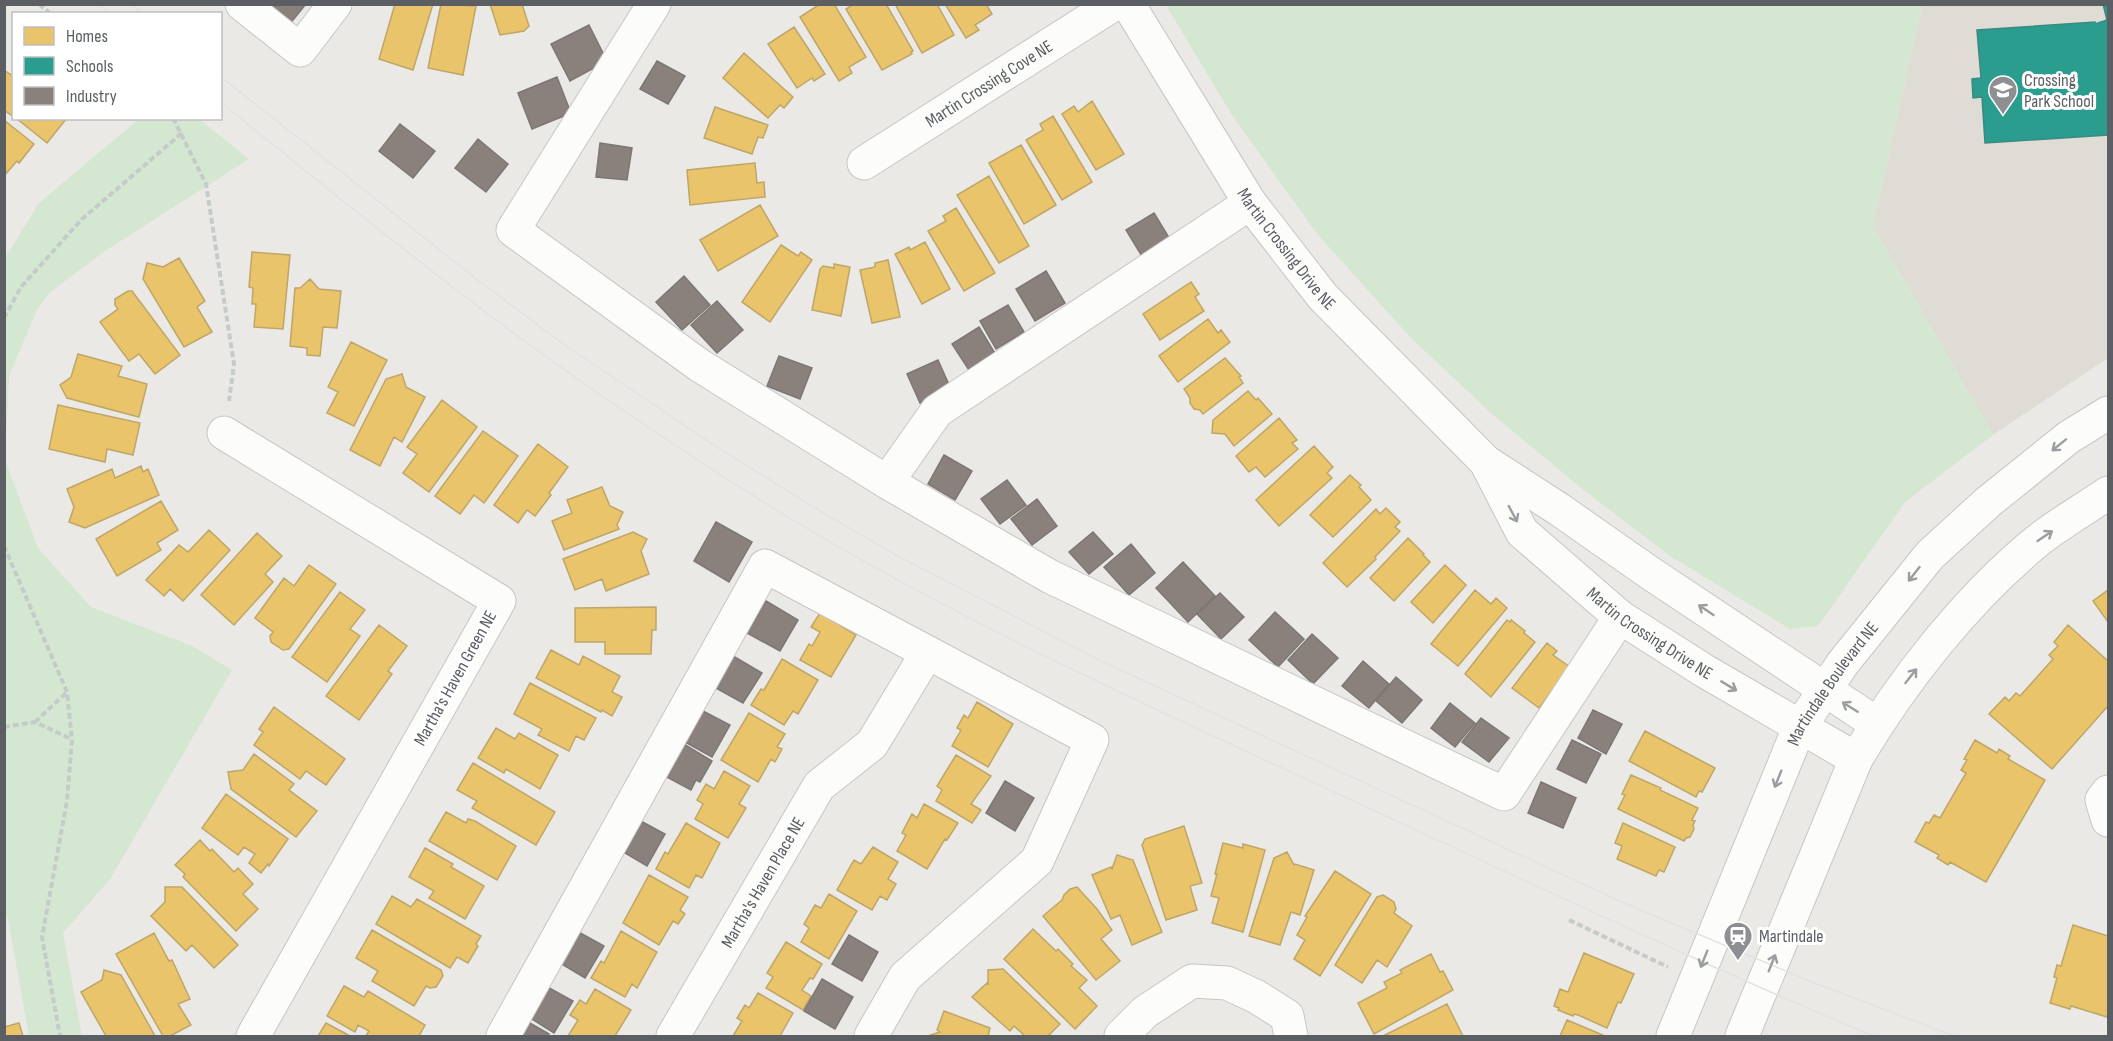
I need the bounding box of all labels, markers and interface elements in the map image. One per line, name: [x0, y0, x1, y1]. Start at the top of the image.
legend: [12, 12, 222, 120]
text: Homes: [66, 26, 108, 47]
street label: Martin Crossing Cove NE: [922, 36, 1057, 132]
text: Schools: [66, 56, 113, 77]
place label: Crossing Park School: [2024, 70, 2094, 112]
school or university icon: Crossing Park School: [1987, 74, 2019, 116]
text: Industry: [66, 86, 117, 107]
street label: Martin Crossing Drive NE: [1232, 184, 1340, 315]
one-way arrow: [2052, 438, 2068, 451]
one-way arrow: [1508, 505, 1519, 523]
one-way arrow: [2037, 530, 2053, 542]
one-way arrow: [1908, 566, 1921, 582]
street label: Martin Crossing Drive NE: [1582, 583, 1716, 684]
one-way arrow: [1697, 604, 1714, 617]
street label: Martha's Haven Green NE: [410, 607, 501, 750]
street label: Martindale Boulevard NE: [1783, 618, 1883, 749]
one-way arrow: [1905, 669, 1918, 685]
one-way arrow: [1720, 681, 1738, 692]
one-way arrow: [1842, 700, 1859, 713]
one-way arrow: [1772, 769, 1783, 788]
street label: Martha's Haven Place NE: [717, 813, 810, 952]
station icon: Martindale: [1722, 920, 1754, 962]
place label: Martindale: [1759, 926, 1824, 947]
one-way arrow: [1698, 950, 1709, 968]
one-way arrow: [1767, 954, 1778, 972]

